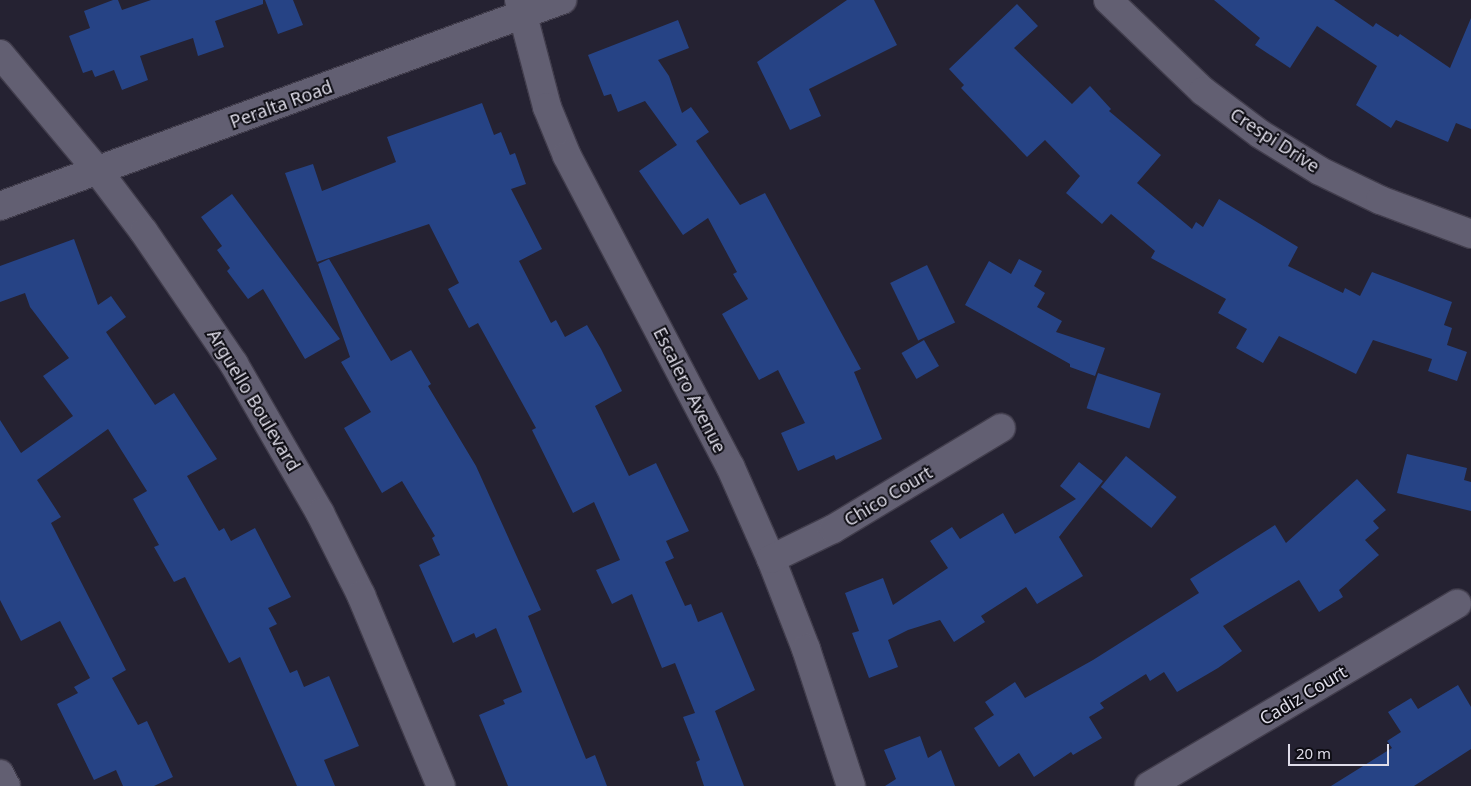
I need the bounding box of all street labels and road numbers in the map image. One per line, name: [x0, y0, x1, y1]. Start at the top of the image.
street label: Peralta Road: [227, 75, 335, 133]
street label: Crespi Drive: [1226, 103, 1324, 177]
street label: Escalero Avenue: [649, 324, 731, 456]
street label: Arguello Boulevard: [203, 325, 305, 475]
street label: Chico Court: [840, 461, 936, 531]
street label: Cadiz Court: [1256, 661, 1350, 729]

